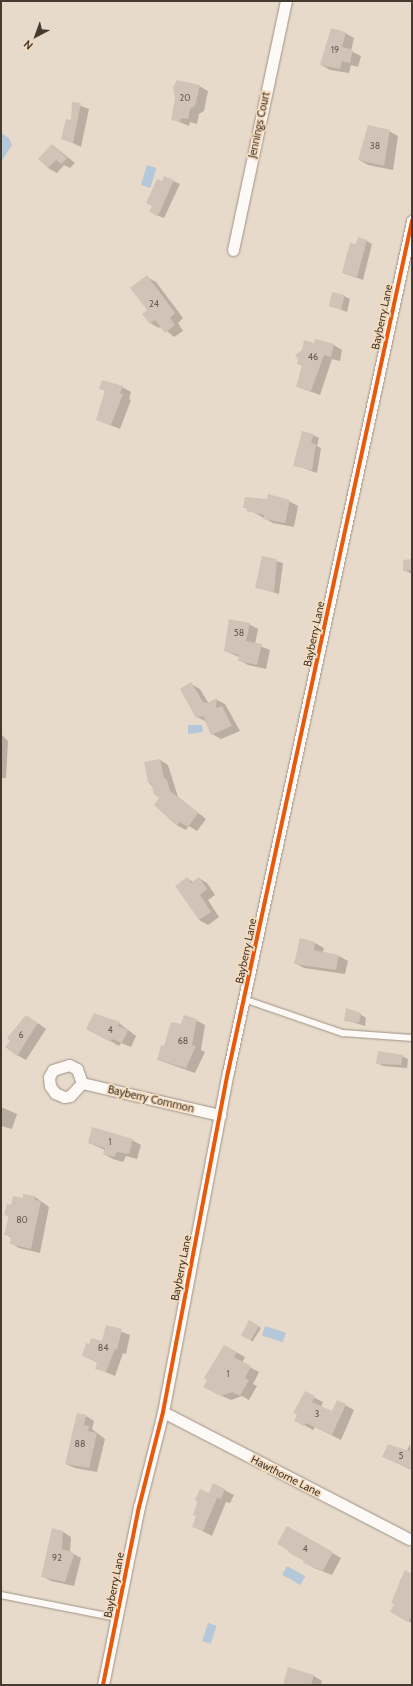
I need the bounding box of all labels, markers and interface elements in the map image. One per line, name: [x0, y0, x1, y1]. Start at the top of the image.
north arrow: [16, 16, 56, 56]
text: N: [21, 37, 36, 53]
house number: 19: [331, 45, 339, 55]
street label: Jennings Court: [246, 91, 272, 159]
house number: 20: [180, 93, 190, 103]
house number: 38: [370, 141, 380, 151]
street label: Bayberry Lane: [369, 283, 395, 351]
house number: 24: [149, 299, 159, 309]
house number: 46: [308, 352, 318, 362]
street label: Bayberry Lane: [301, 600, 327, 668]
house number: 58: [234, 628, 244, 638]
street label: Bayberry Lane: [233, 917, 259, 985]
house number: 4: [107, 1025, 113, 1035]
house number: 6: [18, 1030, 24, 1040]
house number: 68: [178, 1036, 188, 1046]
street label: Bayberry Common: [107, 1083, 195, 1115]
house number: 1: [109, 1137, 111, 1147]
house number: 80: [16, 1215, 28, 1225]
street label: Bayberry Lane: [168, 1234, 194, 1302]
house number: 84: [98, 1343, 108, 1353]
house number: 1: [227, 1369, 229, 1379]
house number: 3: [315, 1409, 319, 1419]
house number: 88: [75, 1439, 85, 1449]
house number: 5: [399, 1451, 403, 1461]
street label: Hawthorne Lane: [249, 1453, 323, 1499]
house number: 4: [302, 1544, 308, 1554]
street label: Bayberry Lane: [101, 1551, 127, 1619]
house number: 92: [52, 1553, 62, 1563]

